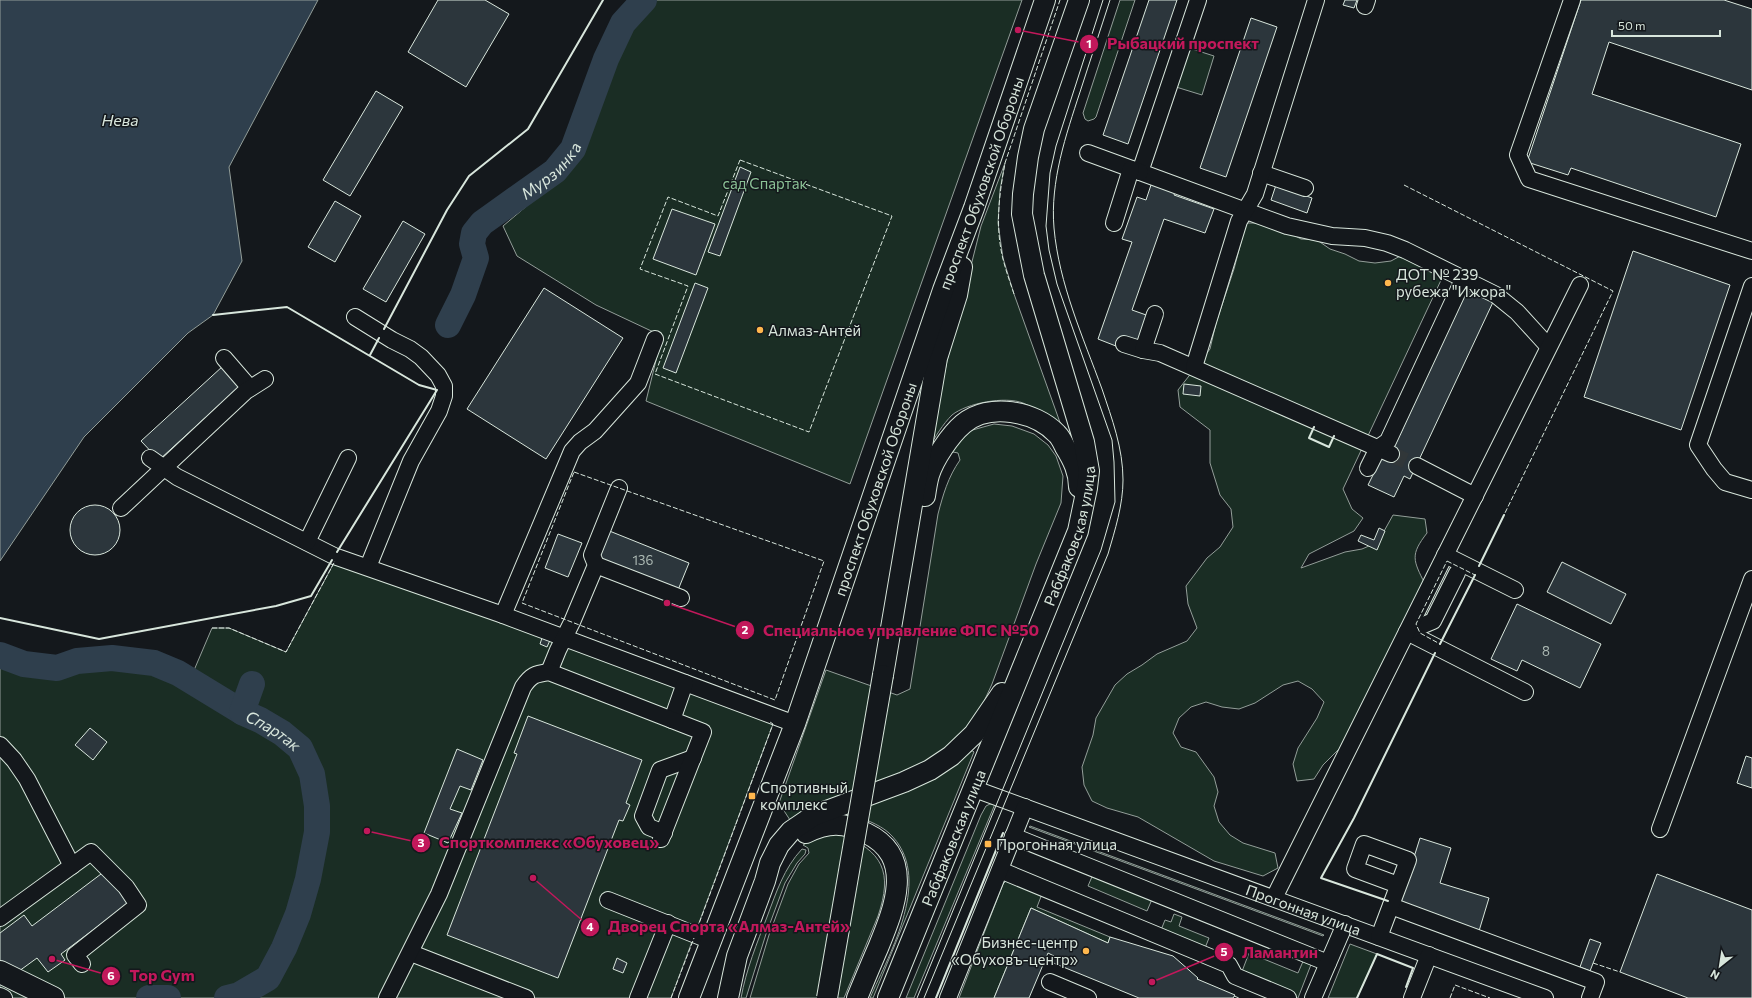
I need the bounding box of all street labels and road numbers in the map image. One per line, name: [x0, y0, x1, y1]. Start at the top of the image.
street label: проспект Обуховской Обороны: [935, 74, 1027, 292]
street label: проспект Обуховской Обороны: [830, 380, 920, 598]
street label: Рабфаковская улица: [1040, 465, 1098, 608]
street label: Рабфаковская улица: [917, 767, 989, 909]
street label: Прогонная улица: [1243, 880, 1363, 939]

